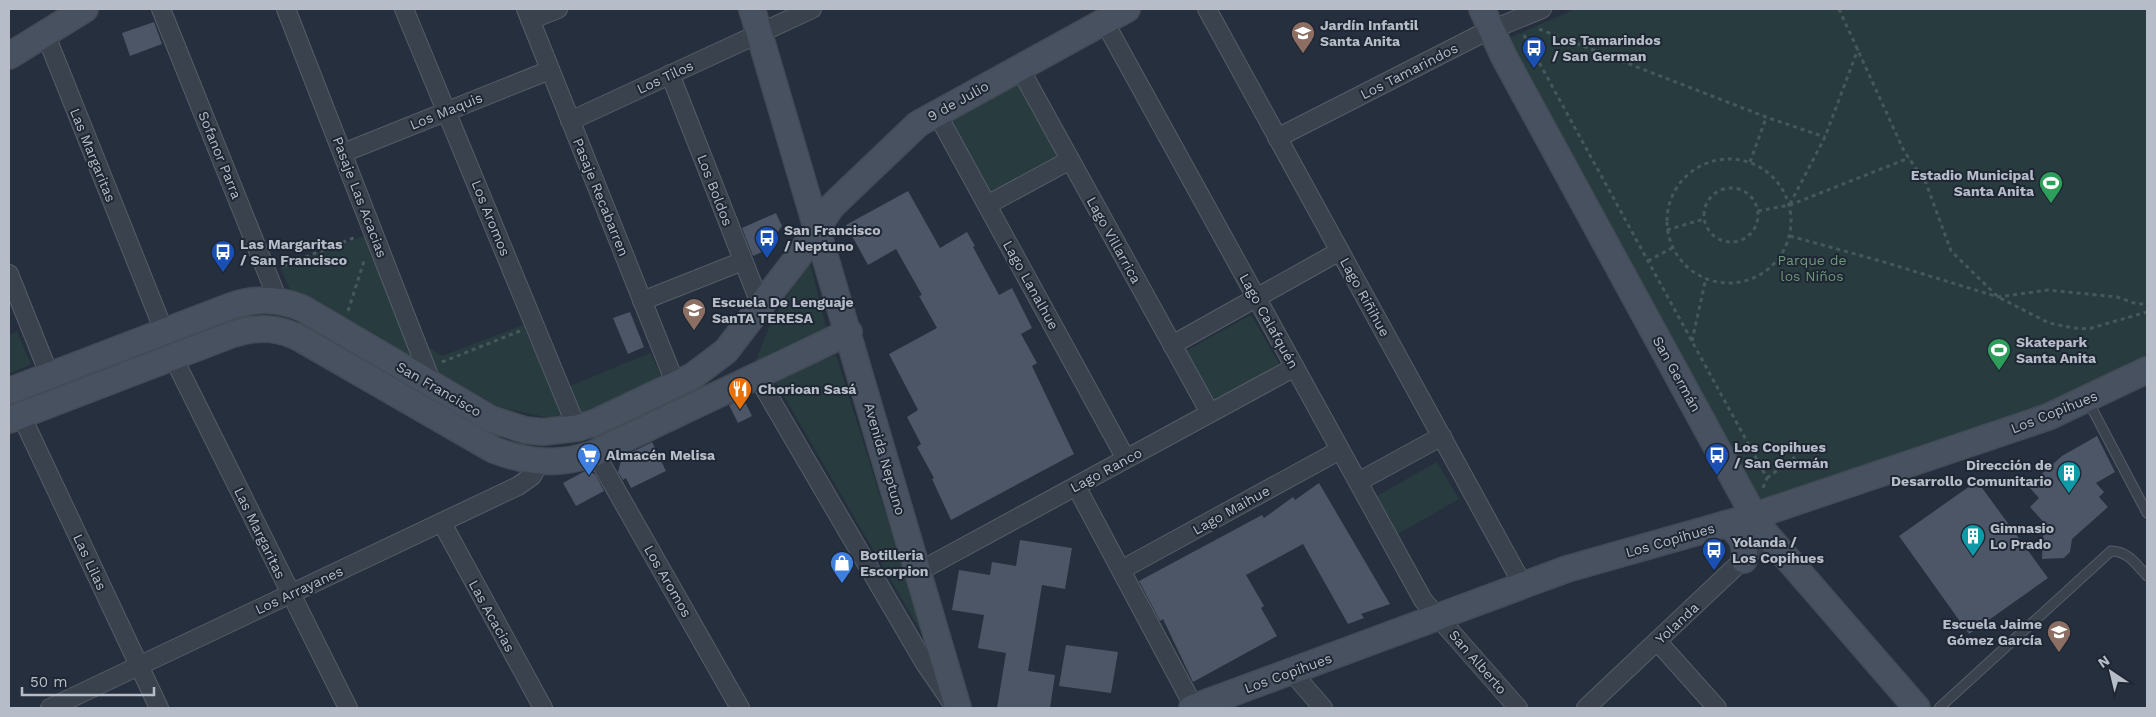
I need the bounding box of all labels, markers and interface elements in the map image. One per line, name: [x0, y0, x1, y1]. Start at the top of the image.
place label: Jardín Infantil Santa Anita: [1320, 17, 1419, 49]
school or university icon: Jardín Infantil Santa Anita: [1290, 20, 1316, 54]
place label: Los Tamarindos / San German: [1552, 32, 1661, 64]
bus stop icon: Los Tamarindos / San German: [1521, 35, 1547, 69]
street label: Los Tamarindos: [1358, 40, 1460, 102]
street label: Los Tilos: [634, 57, 696, 97]
street label: 9 de Julio: [925, 78, 991, 124]
street label: Los Maquis: [407, 89, 485, 133]
street label: Las Margaritas: [67, 106, 119, 204]
street label: Sofanor Parra: [195, 109, 245, 201]
street label: Pasaje Las Acacias: [330, 134, 390, 260]
street label: Pasaje Recabarren: [570, 136, 632, 258]
street label: Los Boldos: [694, 152, 736, 228]
place label: Estadio Municipal Santa Anita: [1911, 167, 2035, 199]
sports icon: Estadio Municipal Santa Anita: [2038, 170, 2064, 204]
street label: Los Aromos: [469, 178, 513, 258]
street label: Lago Villarrica: [1084, 194, 1144, 286]
place label: San Francisco / Neptuno: [784, 222, 881, 254]
bus stop icon: San Francisco / Neptuno: [754, 225, 780, 259]
place label: Las Margaritas / San Francisco: [240, 236, 347, 268]
street label: Lago Lanalhue: [1000, 238, 1062, 332]
bus stop icon: Las Margaritas / San Francisco: [210, 239, 236, 273]
park label: Parque de los Niños: [1777, 252, 1847, 284]
street label: Lago Riñihue: [1337, 255, 1393, 339]
street label: Lago Calafquén: [1236, 271, 1302, 371]
place label: Escuela De Lenguaje SanTA TERESA: [712, 294, 854, 326]
school or university icon: Escuela De Lenguaje SanTA TERESA: [681, 297, 707, 331]
street label: San Germán: [1650, 333, 1704, 415]
place label: Skatepark Santa Anita: [2016, 334, 2097, 366]
sports icon: Skatepark Santa Anita: [1986, 337, 2012, 371]
street label: San Francisco: [394, 358, 484, 420]
restaurant icon: Chorioan Sasá: [727, 376, 753, 410]
place label: Chorioan Sasá: [758, 381, 857, 397]
street label: Los Copihues: [2008, 387, 2100, 437]
street label: Avenida Neptuno: [861, 401, 909, 517]
place label: Los Copihues / San Germán: [1734, 439, 1829, 471]
supermarket icon: Almacén Melisa: [576, 442, 602, 476]
bus stop icon: Los Copihues / San Germán: [1704, 442, 1730, 476]
street label: Lago Ranco: [1067, 444, 1145, 496]
place label: Almacén Melisa: [606, 447, 716, 463]
place label: Dirección de Desarrollo Comunitario: [1891, 457, 2052, 489]
building icon: Dirección de Desarrollo Comunitario: [2056, 460, 2082, 494]
street label: Lago Maihue: [1190, 482, 1272, 538]
street label: Las Margaritas: [231, 485, 289, 581]
street label: Los Copihues: [1624, 520, 1716, 560]
place label: Gimnasio Lo Prado: [1990, 520, 2054, 552]
building icon: Gimnasio Lo Prado: [1960, 523, 1986, 557]
street label: Las Lilas: [70, 531, 110, 593]
place label: Yolanda / Los Copihues: [1732, 534, 1824, 566]
bus stop icon: Yolanda / Los Copihues: [1701, 537, 1727, 571]
street label: Los Aromos: [641, 542, 695, 620]
place label: Botilleria Escorpion: [860, 547, 929, 579]
shop icon: Botilleria Escorpion: [829, 550, 855, 584]
street label: Los Arrayanes: [252, 563, 346, 617]
street label: Las Acacias: [466, 577, 518, 655]
street label: Yolanda: [1652, 599, 1702, 647]
place label: Escuela Jaime Gómez García: [1943, 616, 2043, 648]
school or university icon: Escuela Jaime Gómez García: [2046, 619, 2072, 653]
street label: San Alberto: [1446, 627, 1510, 697]
north arrow: [2086, 647, 2136, 697]
street label: Los Copihues: [1242, 650, 1334, 696]
text: N: [2095, 652, 2112, 671]
scale bar: [22, 664, 155, 696]
text: 50 m: [30, 673, 67, 691]

